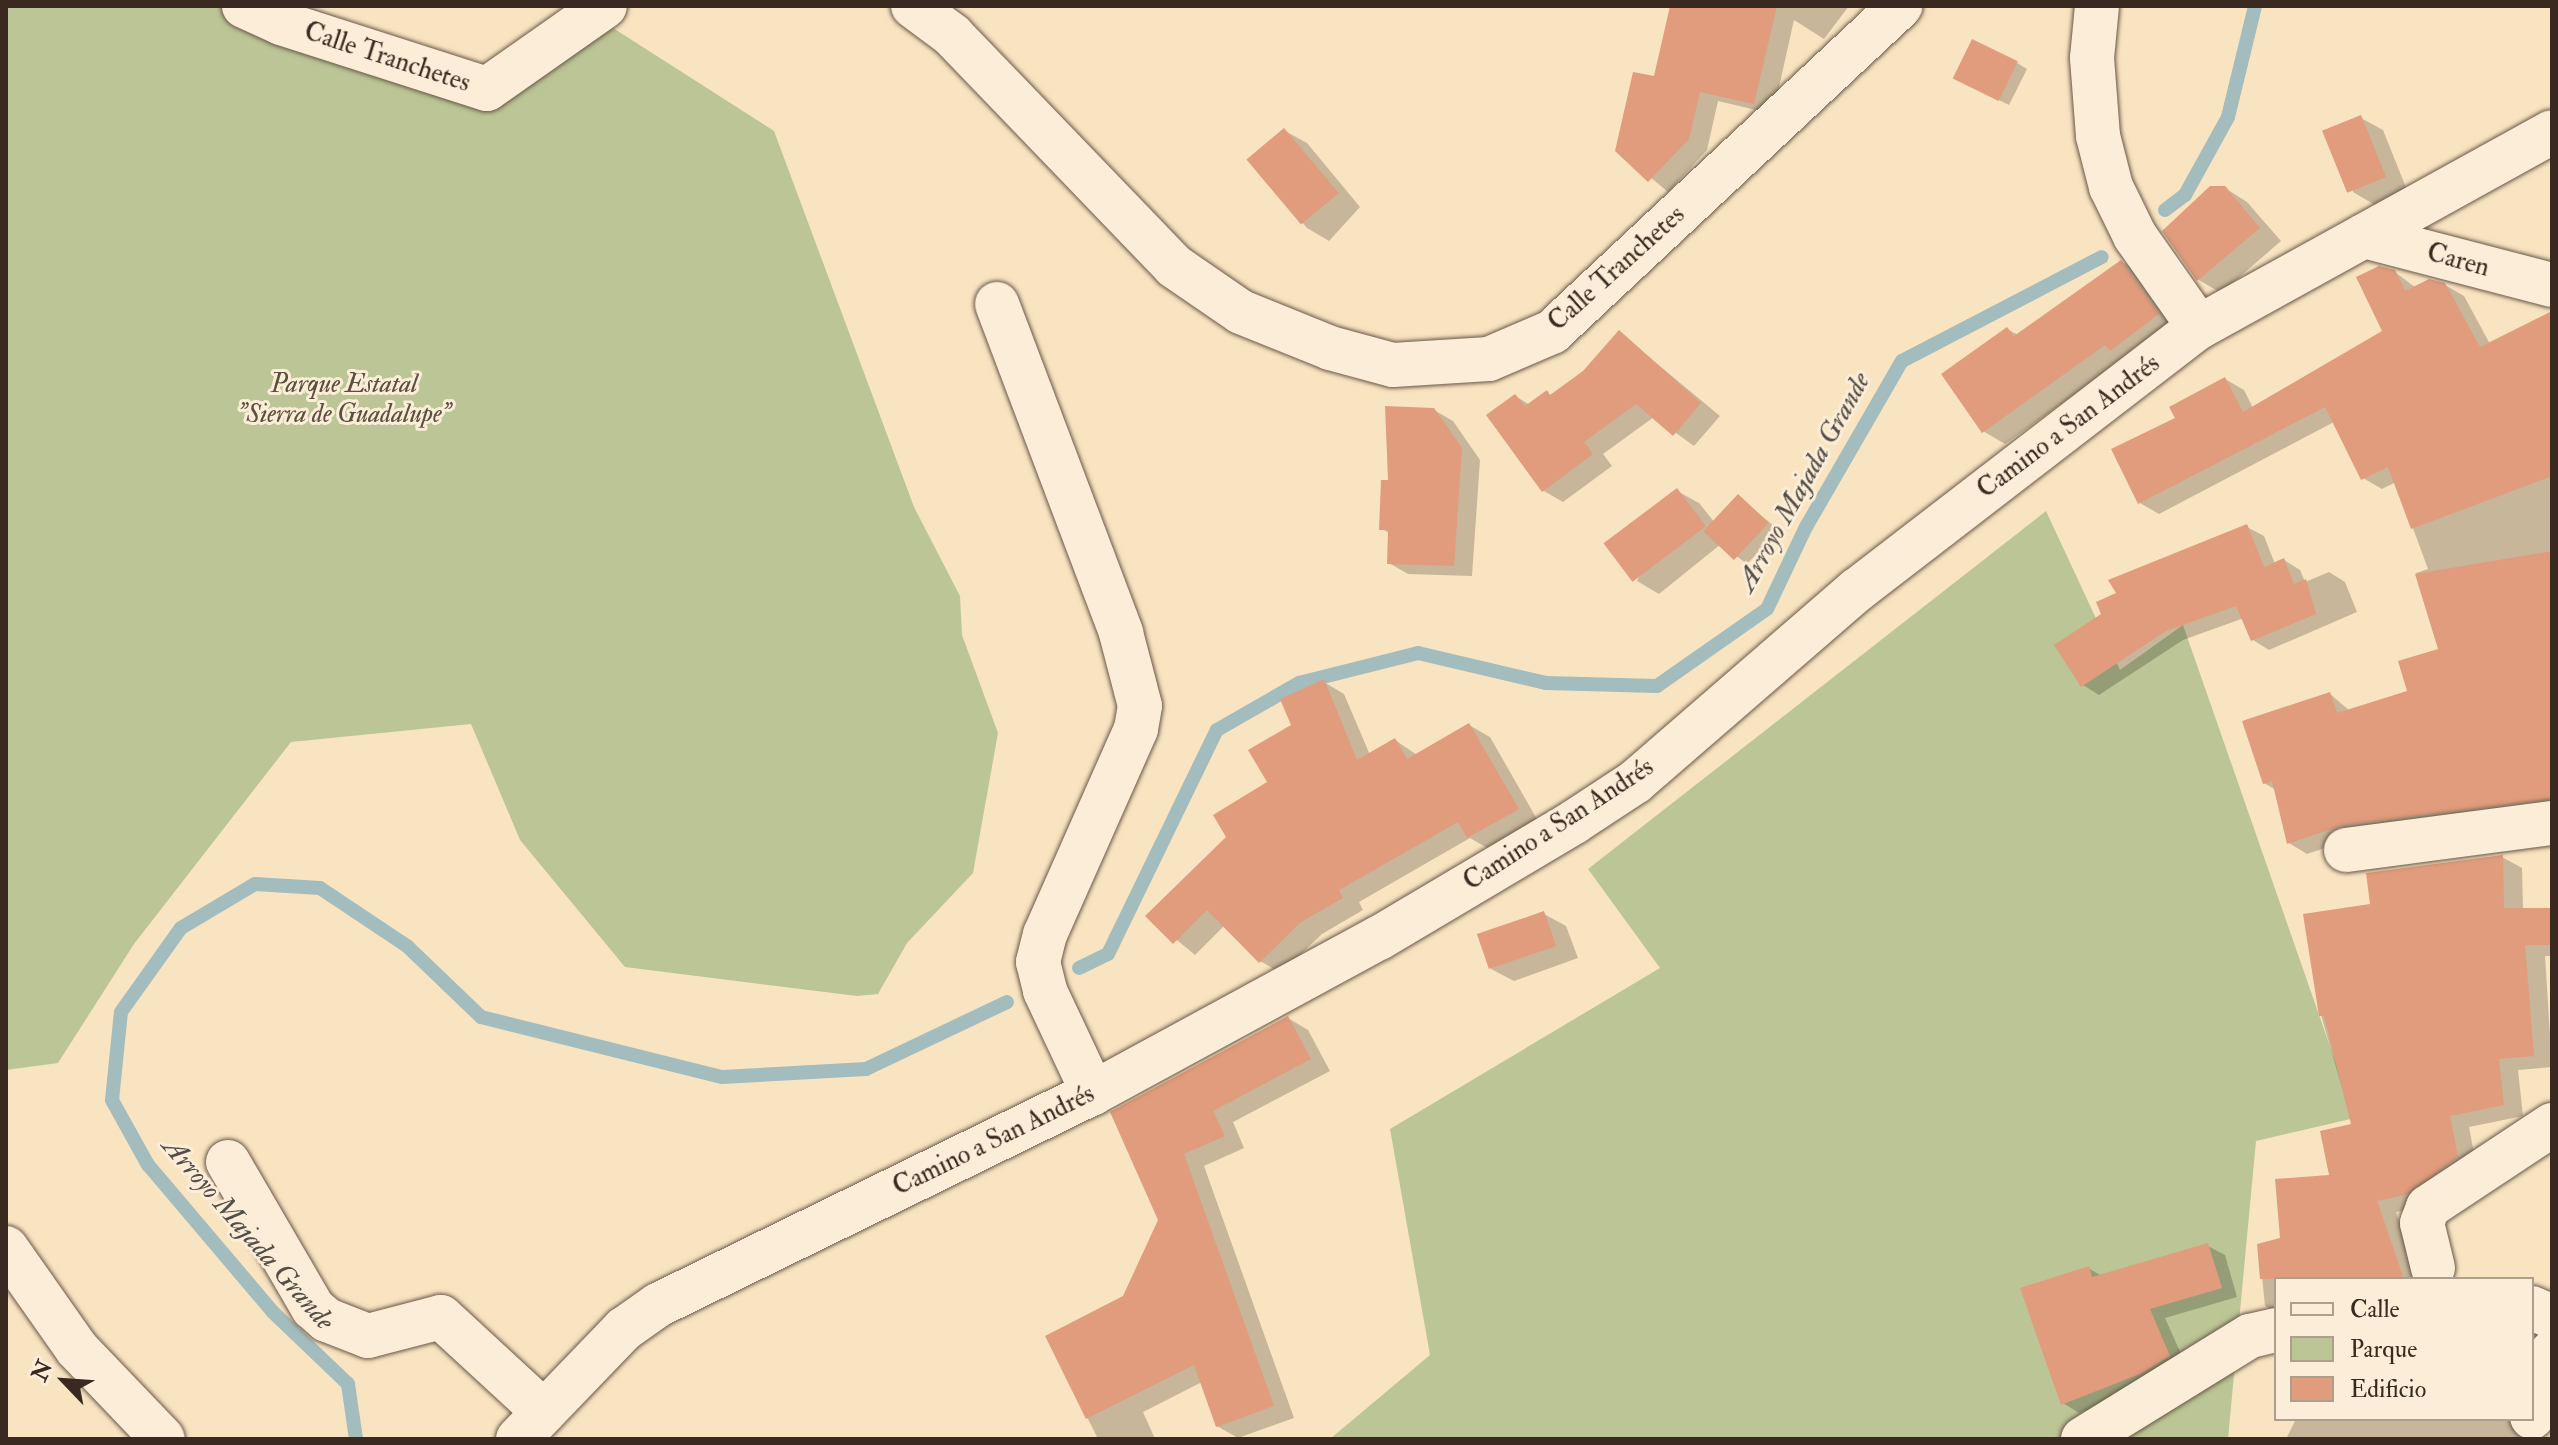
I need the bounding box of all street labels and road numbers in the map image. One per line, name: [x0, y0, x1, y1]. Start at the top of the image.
street label: Calle Tranchetes: [300, 16, 474, 100]
street label: Calle Tranchetes: [1542, 200, 1692, 338]
street label: Caren: [2423, 238, 2493, 284]
street label: Camino a San Andrés: [1972, 348, 2166, 506]
street label: Camino a San Andrés: [1458, 752, 1660, 898]
street label: Camino a San Andrés: [888, 1079, 1100, 1203]

